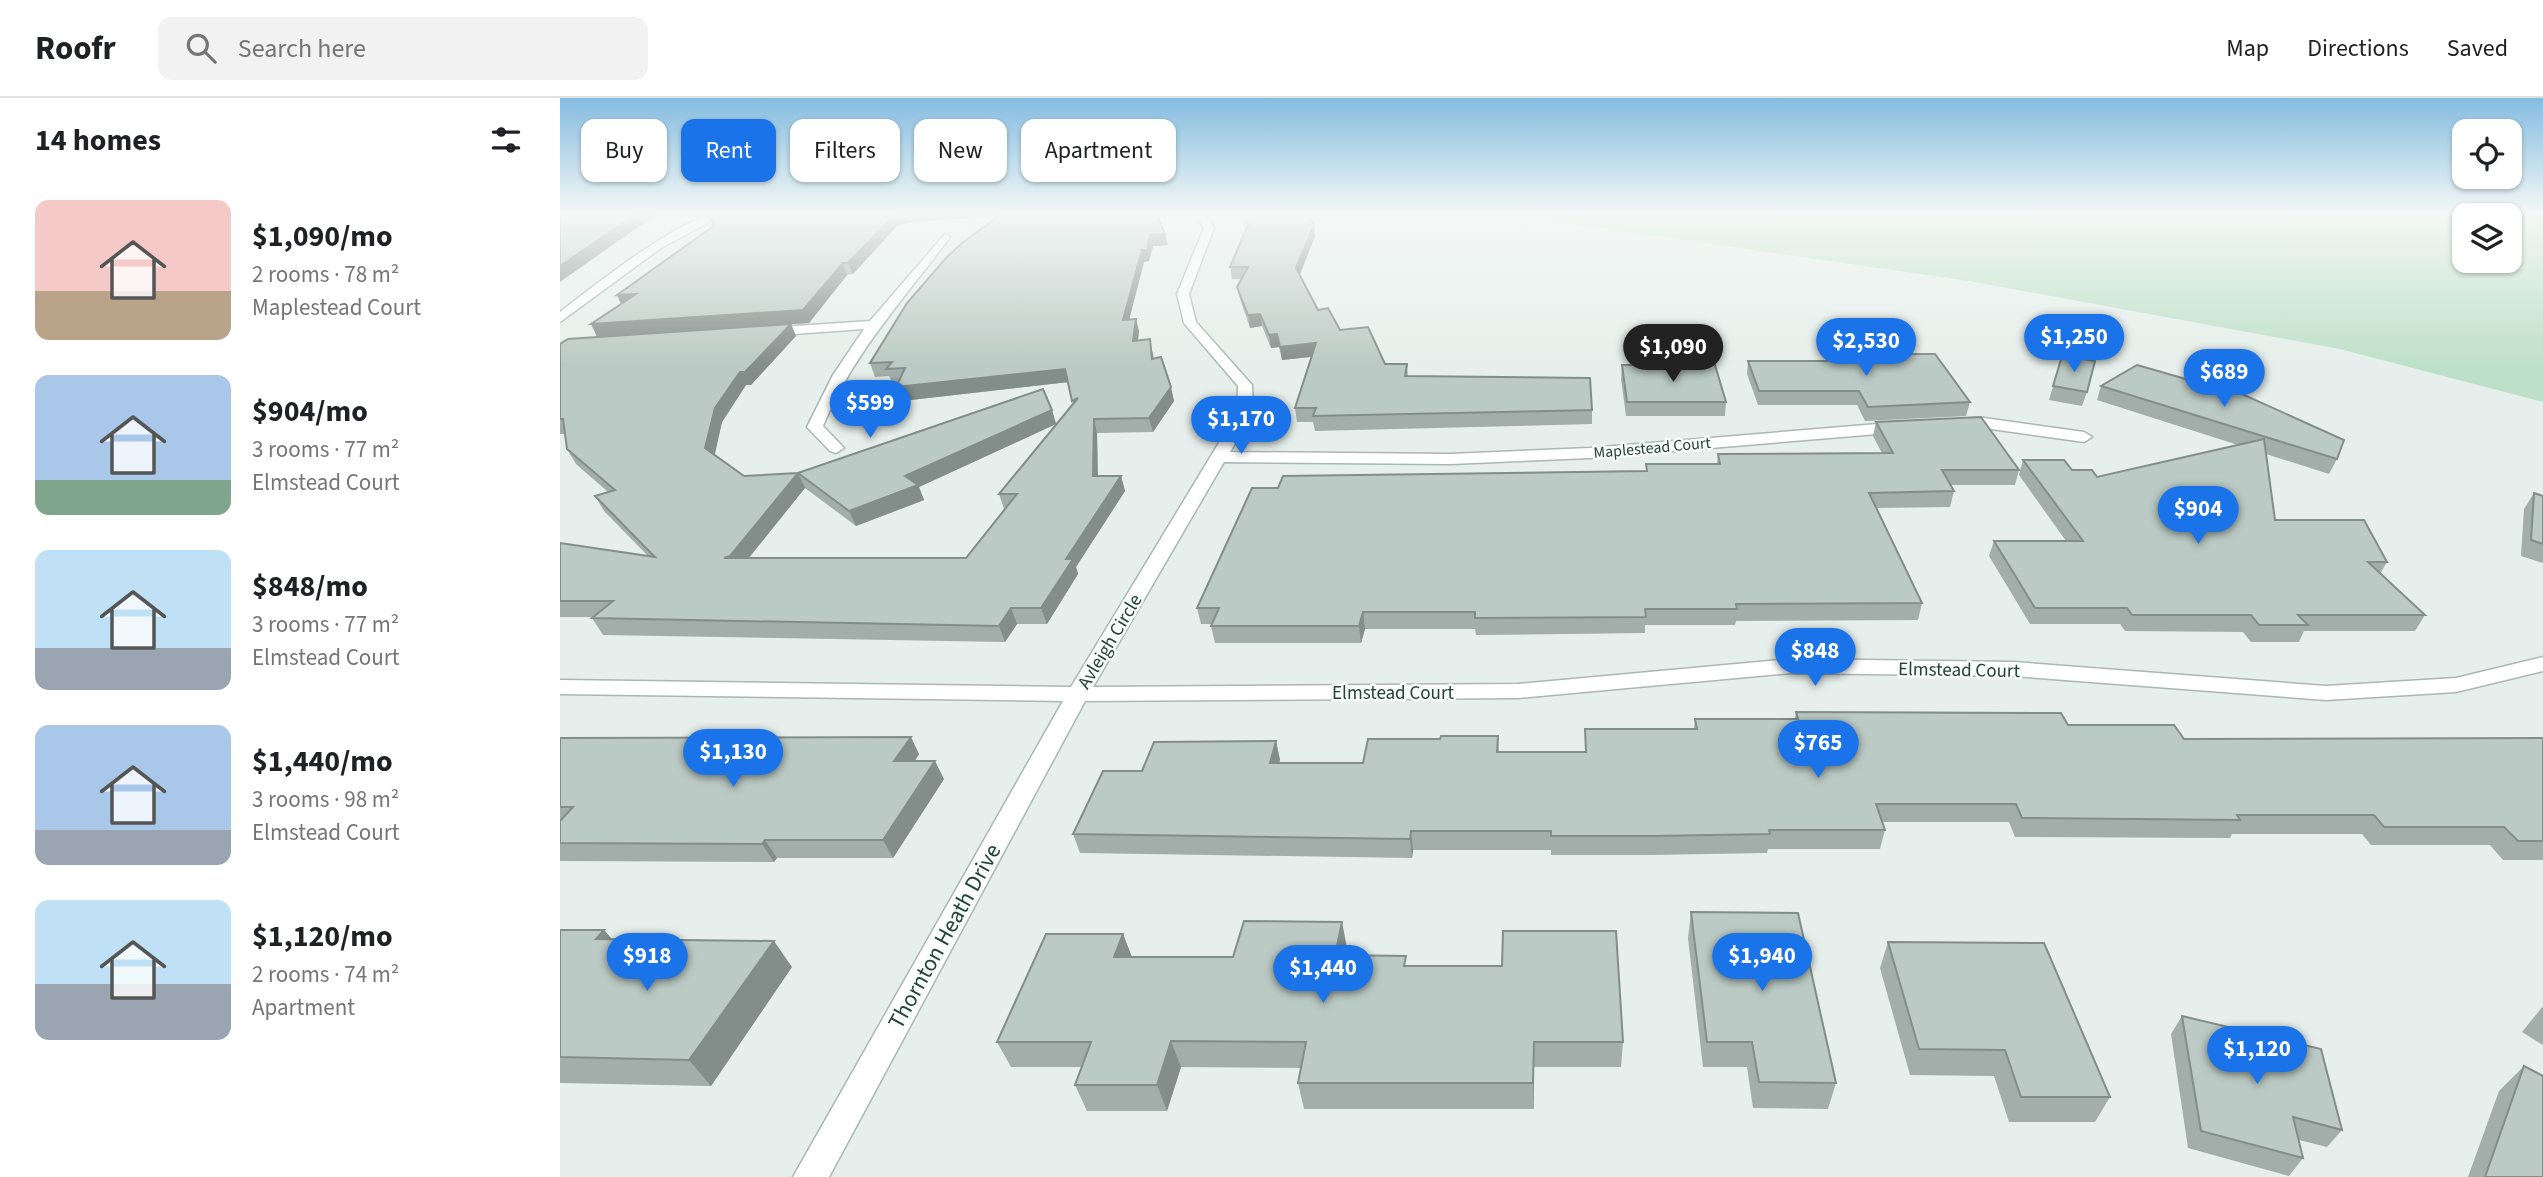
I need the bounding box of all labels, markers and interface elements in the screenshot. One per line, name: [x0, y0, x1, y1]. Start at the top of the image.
search box: [158, 17, 648, 80]
text: Roofr: [35, 25, 116, 72]
icon: search: [182, 29, 220, 67]
text: Search here: [238, 30, 366, 67]
text: Map: [2226, 31, 2269, 66]
text: Directions: [2307, 31, 2409, 66]
text: Saved: [2447, 31, 2508, 66]
text: 14 homes: [35, 119, 161, 162]
chip: Buy: [581, 119, 667, 182]
chip: Rent: [681, 119, 776, 182]
chip: Filters: [790, 119, 900, 182]
chip: New: [914, 119, 1007, 182]
chip: Apartment: [1021, 119, 1176, 182]
map controls: [2452, 119, 2522, 273]
button: locate: [2452, 119, 2522, 189]
icon: filters: [487, 121, 525, 159]
button: layers: [2452, 203, 2522, 273]
text: $1,090/mo: [252, 215, 393, 258]
icon: home: [91, 228, 175, 312]
text: 2 rooms · 78 m²: [252, 258, 399, 291]
text: Maplestead Court: [252, 291, 421, 324]
pin: $1,250: [2017, 314, 2131, 374]
pin: $2,530: [1809, 318, 1923, 378]
text: $1,250: [2040, 320, 2108, 353]
pin: $1,090: [1616, 324, 1730, 384]
text: $2,530: [1832, 324, 1900, 357]
text: $1,090: [1639, 330, 1707, 363]
pin: $689: [2183, 350, 2265, 409]
text: $689: [2200, 355, 2248, 388]
pin: $599: [829, 380, 911, 440]
text: $599: [846, 386, 894, 419]
text: $904/mo: [252, 390, 368, 433]
pin: $1,170: [1184, 396, 1298, 456]
text: $1,170: [1207, 402, 1275, 435]
icon: home: [91, 403, 175, 487]
street label: Maplestead Court: [1593, 432, 1712, 464]
text: 3 rooms · 77 m²: [252, 433, 399, 466]
text: Elmstead Court: [252, 466, 400, 499]
pin: $904: [2157, 486, 2239, 546]
text: $904: [2174, 492, 2222, 525]
text: $848/mo: [252, 565, 368, 608]
icon: home: [91, 578, 175, 662]
street label: Avleigh Circle: [1071, 589, 1149, 694]
text: 3 rooms · 77 m²: [252, 608, 399, 641]
pin: $848: [1774, 628, 1856, 688]
text: $848: [1791, 634, 1839, 667]
text: Elmstead Court: [252, 641, 400, 674]
street label: Elmstead Court: [1898, 656, 2021, 685]
street label: Elmstead Court: [1332, 680, 1455, 707]
pin: $765: [1777, 720, 1859, 780]
text: $765: [1794, 726, 1842, 759]
pin: $1,130: [676, 730, 790, 789]
text: $1,130: [699, 735, 767, 768]
text: $1,440/mo: [252, 740, 393, 783]
icon: home: [91, 753, 175, 837]
text: 3 rooms · 98 m²: [252, 783, 399, 816]
text: Elmstead Court: [252, 816, 400, 849]
street label: Thornton Heath Drive: [880, 838, 1009, 1035]
text: $1,120/mo: [252, 915, 393, 958]
icon: home: [91, 928, 175, 1012]
pin: $918: [606, 934, 688, 993]
pin: $1,940: [1705, 934, 1819, 993]
text: $918: [623, 939, 671, 972]
text: $1,940: [1728, 939, 1796, 972]
pin: $1,440: [1266, 946, 1380, 1005]
text: $1,440: [1289, 951, 1357, 984]
text: 2 rooms · 74 m²: [252, 958, 399, 991]
text: Apartment: [252, 991, 355, 1024]
pin: $1,120: [2200, 1026, 2314, 1086]
text: $1,120: [2223, 1032, 2291, 1065]

